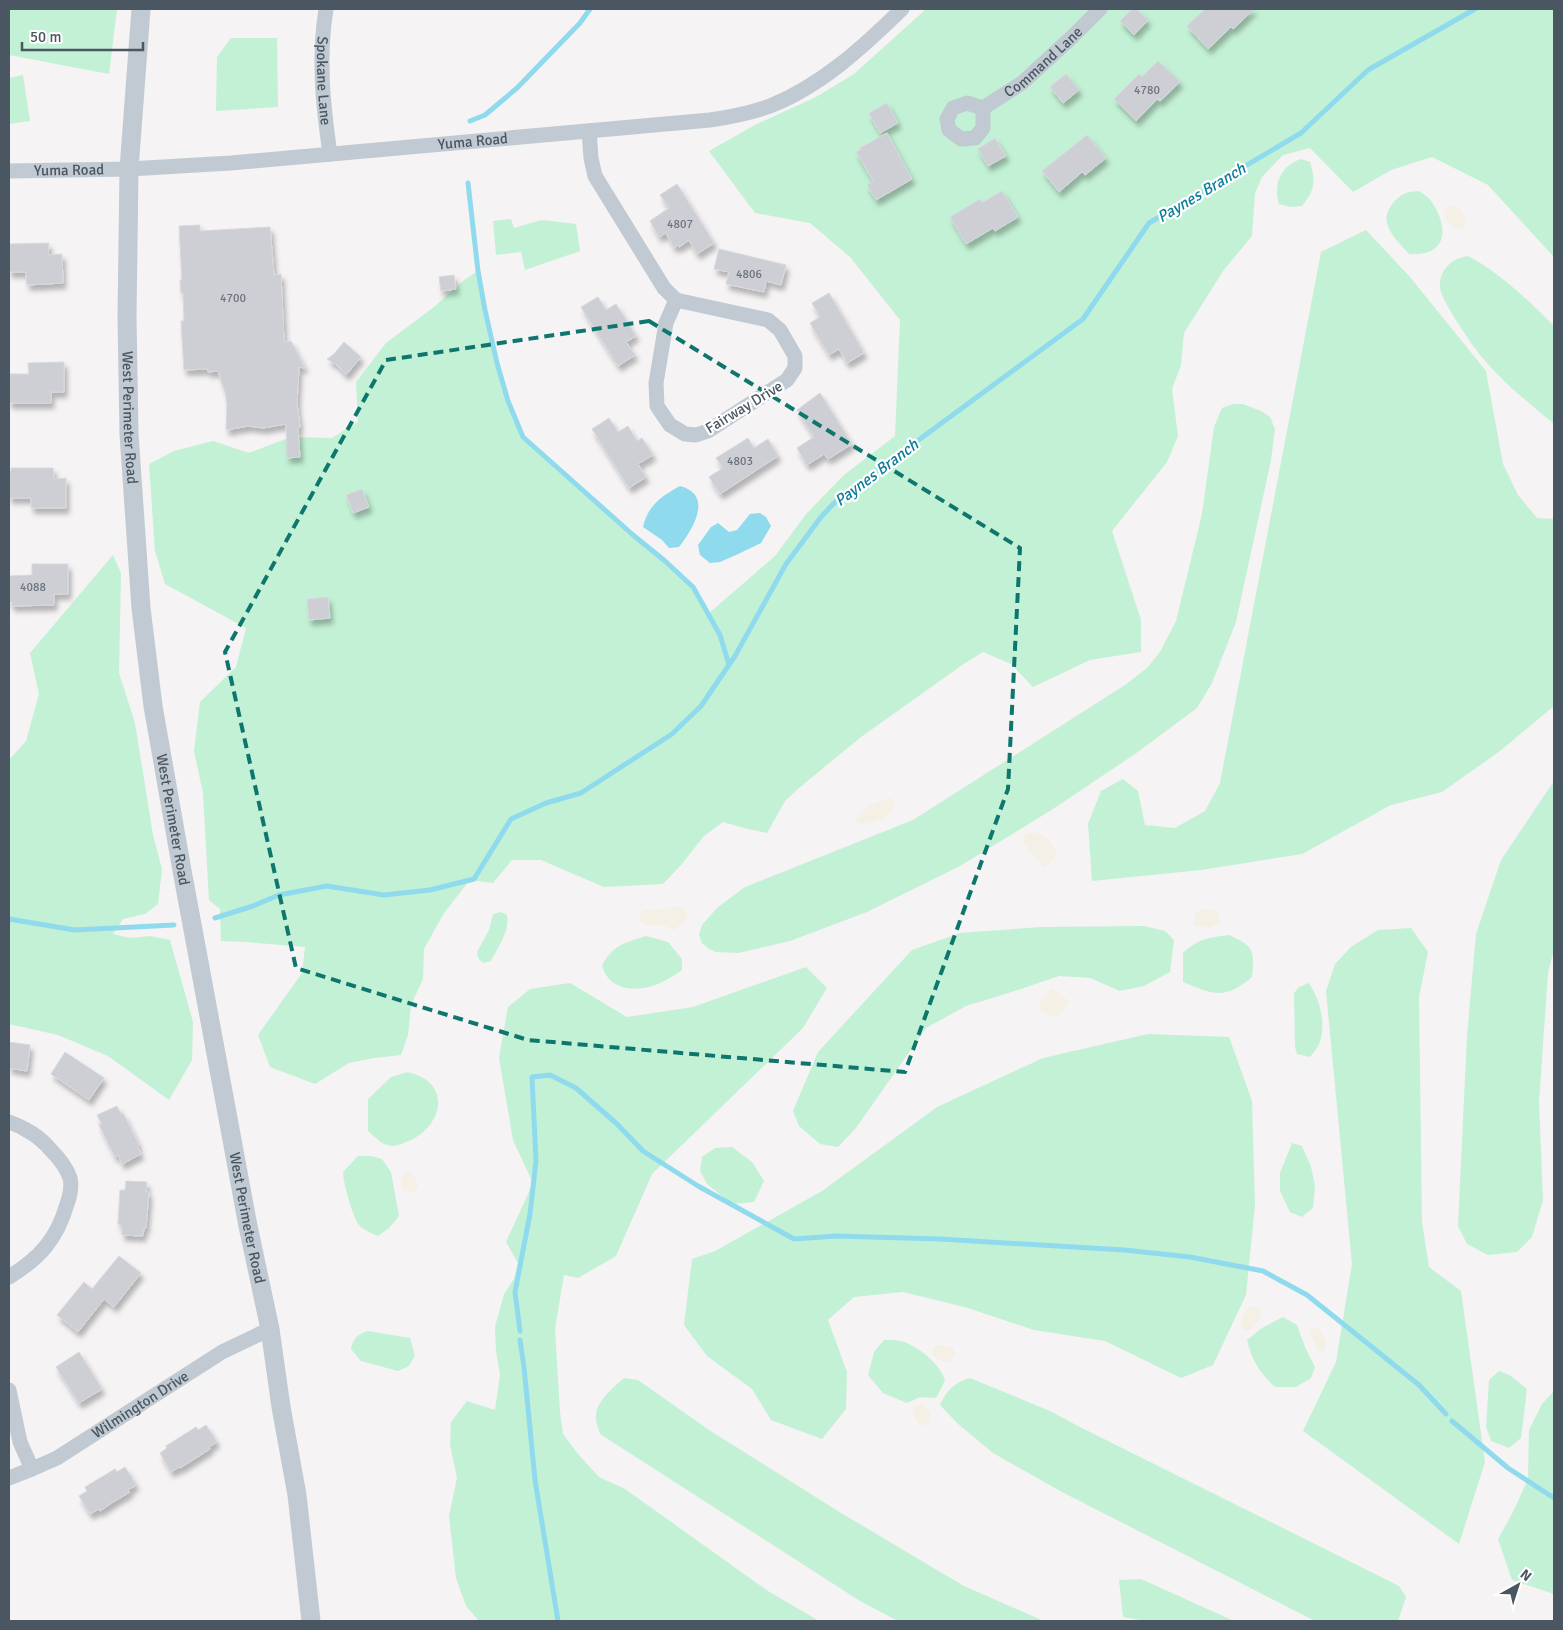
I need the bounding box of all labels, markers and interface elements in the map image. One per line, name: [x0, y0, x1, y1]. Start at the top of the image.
scale bar: [22, 20, 144, 52]
street label: Command Lane: [1001, 23, 1086, 101]
text: 50 m: [30, 28, 61, 46]
street label: Spokane Lane: [313, 36, 335, 126]
house number: 4780: [1134, 83, 1160, 98]
street label: Yuma Road: [437, 129, 509, 153]
water label: Paynes Branch: [1154, 158, 1250, 227]
street label: Yuma Road: [34, 160, 104, 180]
house number: 4807: [667, 217, 693, 232]
house number: 4806: [736, 267, 762, 282]
house number: 4700: [220, 291, 246, 306]
street label: West Perimeter Road: [119, 351, 141, 485]
street label: Fairway Drive: [702, 377, 786, 437]
water label: Paynes Branch: [831, 434, 923, 511]
house number: 4803: [727, 454, 753, 469]
house number: 4088: [20, 580, 46, 595]
street label: West Perimeter Road: [153, 752, 194, 887]
street label: West Perimeter Road: [225, 1151, 269, 1285]
street label: Wilmington Drive: [89, 1367, 192, 1442]
north arrow: [1493, 1560, 1543, 1610]
text: N: [1517, 1566, 1535, 1585]

